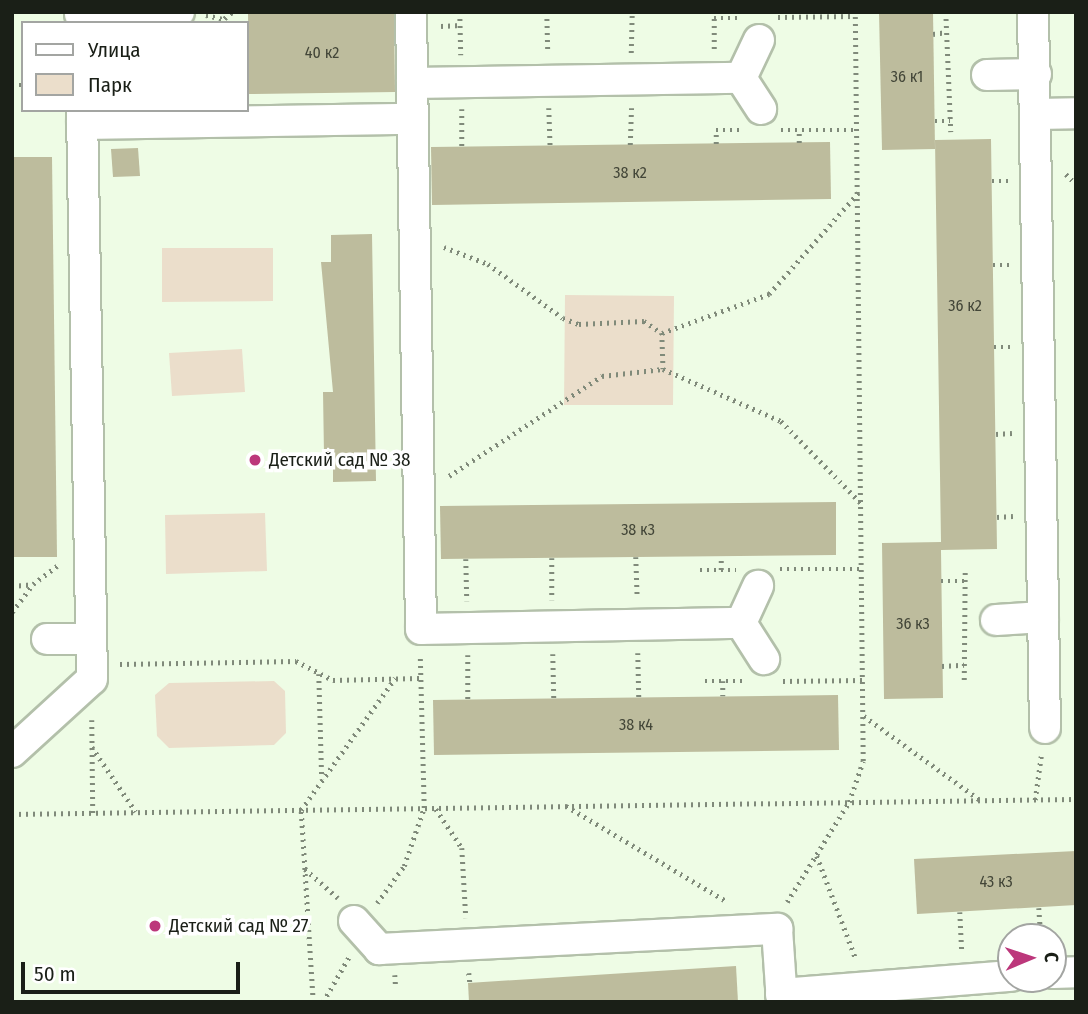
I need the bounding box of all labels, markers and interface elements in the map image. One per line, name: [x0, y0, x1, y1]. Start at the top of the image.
legend: [21, 21, 248, 112]
text: Улица: [88, 37, 141, 63]
house number: 40 к2: [305, 43, 339, 63]
house number: 36 к1: [891, 67, 923, 87]
text: Парк: [88, 72, 132, 98]
house number: 38 к2: [613, 163, 647, 183]
house number: 36 к2: [948, 296, 982, 316]
place label: Детский сад № 38: [269, 449, 411, 471]
marker: Детский сад № 38: [247, 452, 263, 468]
house number: 38 к3: [621, 520, 655, 540]
house number: 36 к3: [896, 614, 930, 634]
house number: 38 к4: [619, 715, 653, 735]
house number: 43 к3: [979, 872, 1013, 892]
place label: Детский сад № 27: [169, 915, 308, 937]
marker: Детский сад № 27: [147, 918, 163, 934]
north arrow: [997, 923, 1067, 993]
scale bar: [24, 948, 243, 992]
text: С: [1040, 952, 1063, 963]
text: 50 m: [34, 961, 76, 987]

